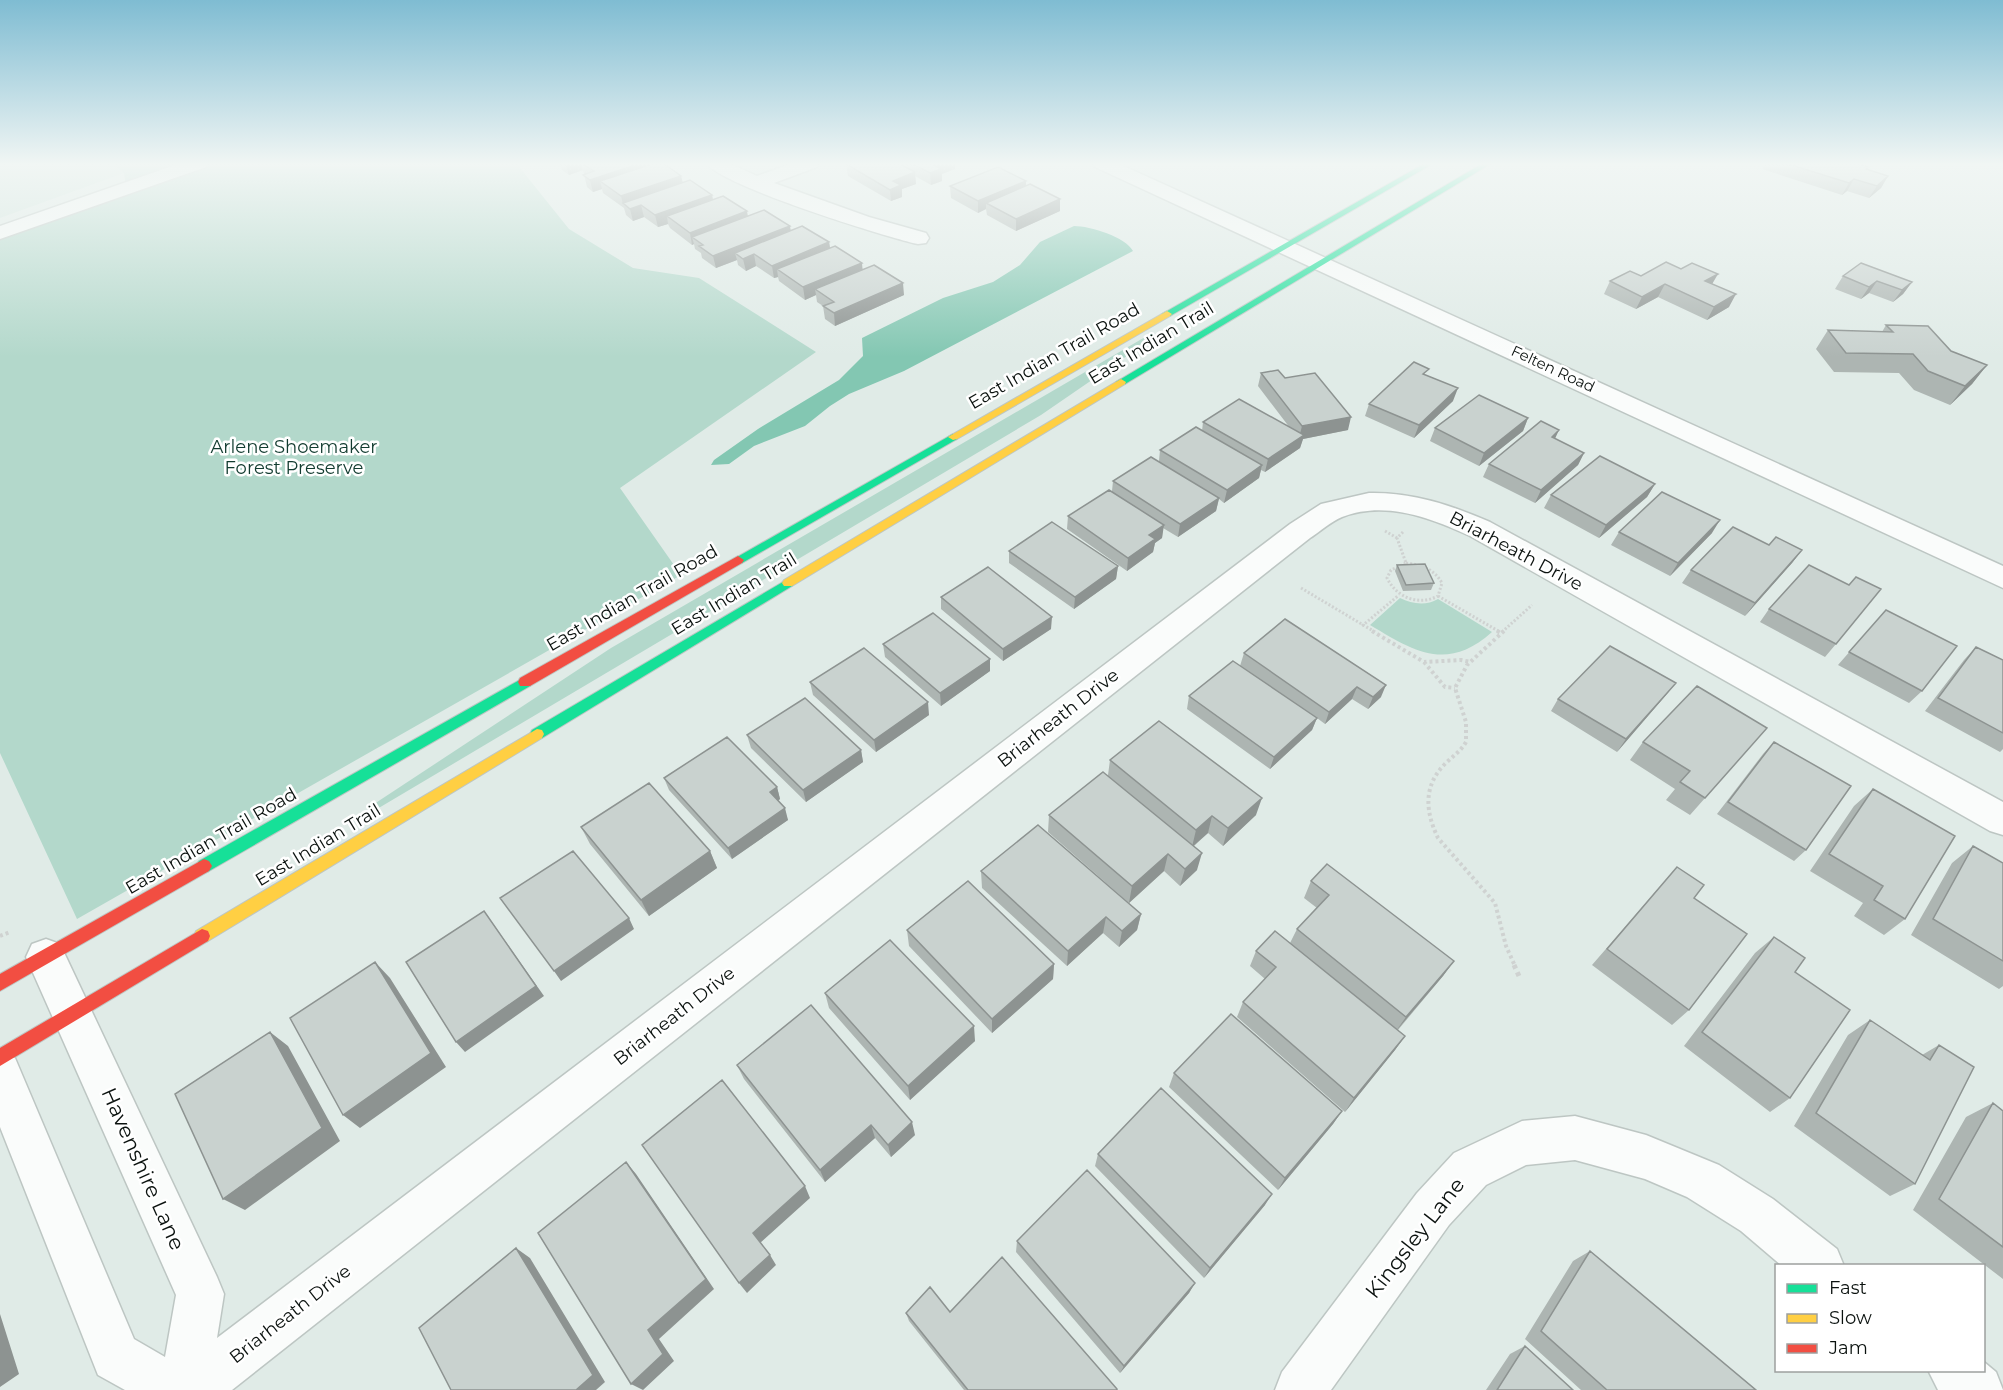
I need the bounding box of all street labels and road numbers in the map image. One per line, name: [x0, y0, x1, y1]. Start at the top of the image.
street label: East Indian Trail: [1084, 297, 1218, 389]
street label: East Indian Trail Road: [964, 298, 1144, 414]
street label: Felten Road: [1508, 341, 1598, 396]
street label: Briarheath Drive: [1446, 507, 1587, 595]
street label: East Indian Trail Road: [542, 540, 722, 656]
street label: East Indian Trail: [667, 548, 801, 640]
street label: Briarheath Drive: [993, 664, 1123, 772]
street label: East Indian Trail Road: [121, 783, 301, 899]
street label: East Indian Trail: [251, 799, 385, 891]
street label: Briarheath Drive: [609, 962, 739, 1070]
street label: Havenshire Lane: [96, 1084, 191, 1254]
street label: Kingsley Lane: [1360, 1172, 1469, 1303]
street label: Briarheath Drive: [225, 1260, 355, 1368]

